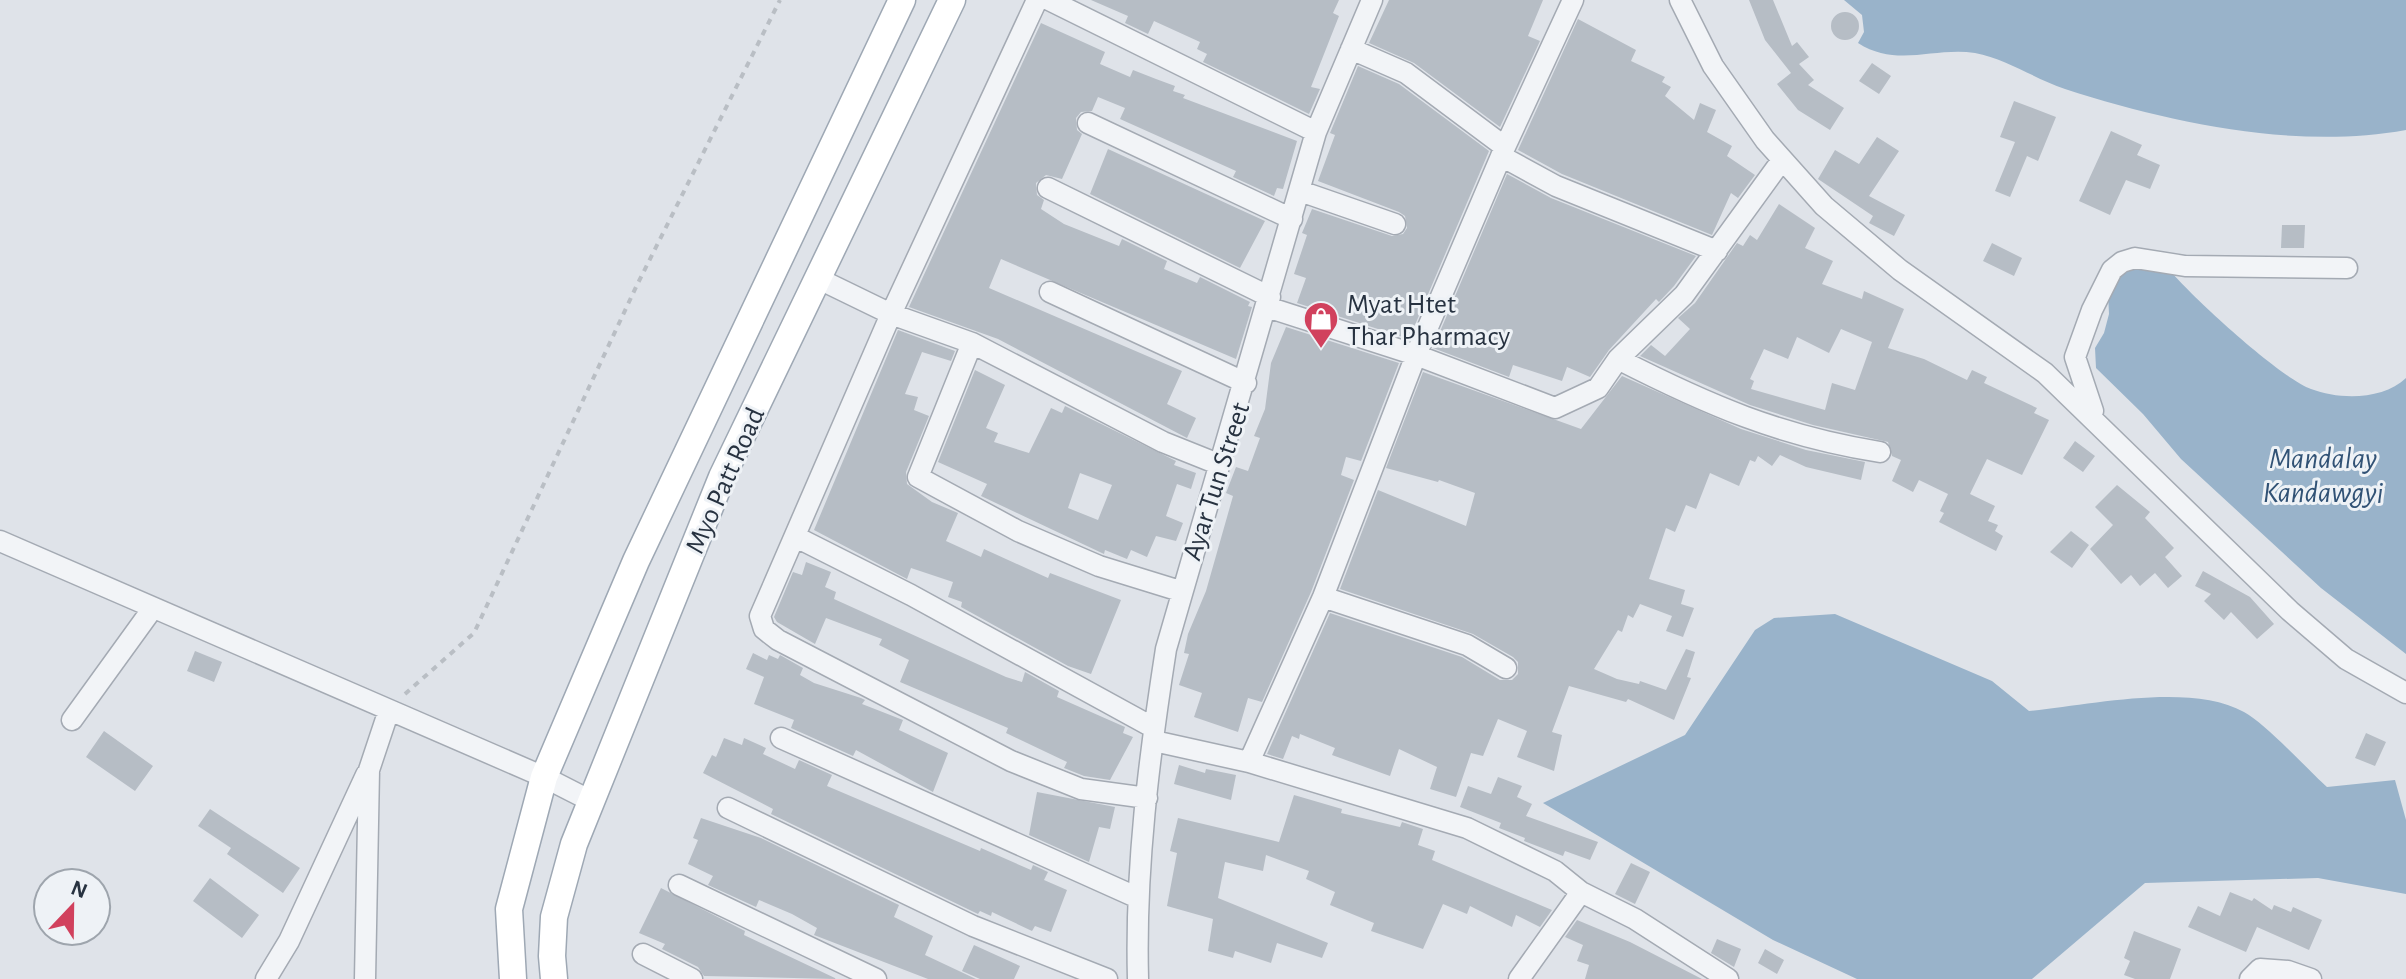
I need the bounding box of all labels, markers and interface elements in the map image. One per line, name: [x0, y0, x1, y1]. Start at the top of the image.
place label: Myat Htet Thar Pharmacy: [1347, 291, 1510, 351]
shop icon: Myat Htet Thar Pharmacy: [1302, 300, 1340, 350]
street label: Ayar Tun Street: [1178, 399, 1256, 564]
street label: Myo Patt Road: [681, 404, 770, 558]
water label: Mandalay Kandawgyi: [2263, 444, 2383, 508]
north arrow: [32, 867, 112, 947]
text: N: [68, 876, 90, 902]

